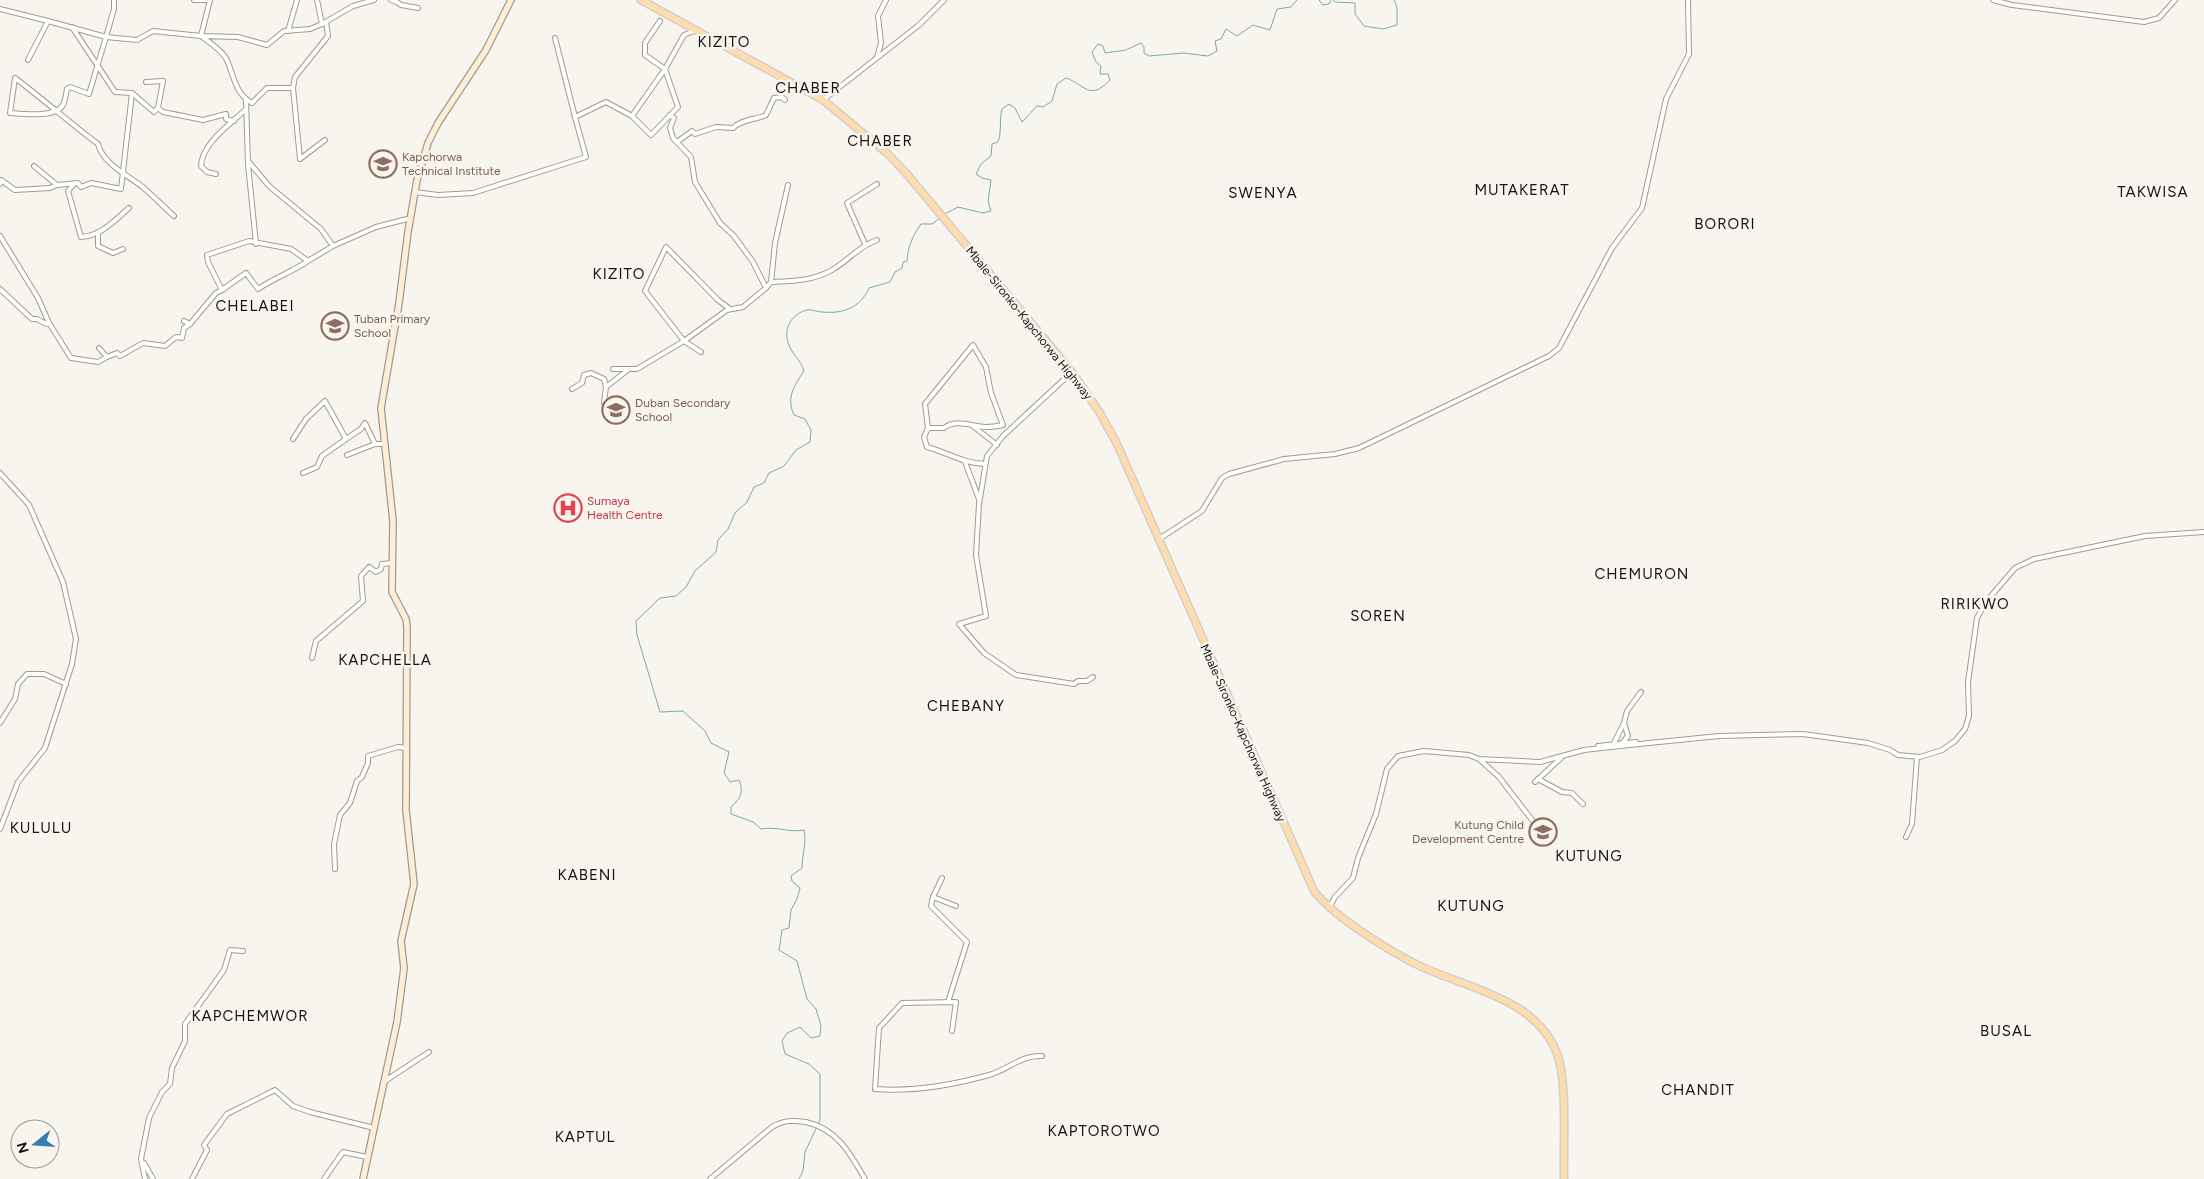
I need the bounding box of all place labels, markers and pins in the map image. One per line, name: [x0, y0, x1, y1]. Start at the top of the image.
school or university icon: Kapchorwa Technical Institute: [368, 149, 398, 179]
place label: Kapchorwa Technical Institute: [402, 150, 501, 178]
school or university icon: Tuban Primary School: [320, 311, 350, 341]
place label: Tuban Primary School: [354, 312, 431, 340]
school or university icon: Duban Secondary School: [601, 395, 631, 425]
place label: Duban Secondary School: [635, 396, 731, 424]
hospital icon: Sumaya Health Centre: [553, 493, 583, 523]
place label: Sumaya Health Centre: [587, 494, 663, 522]
school or university icon: Kutung Child Development Centre: [1528, 817, 1558, 847]
place label: Kutung Child Development Centre: [1412, 818, 1524, 846]

